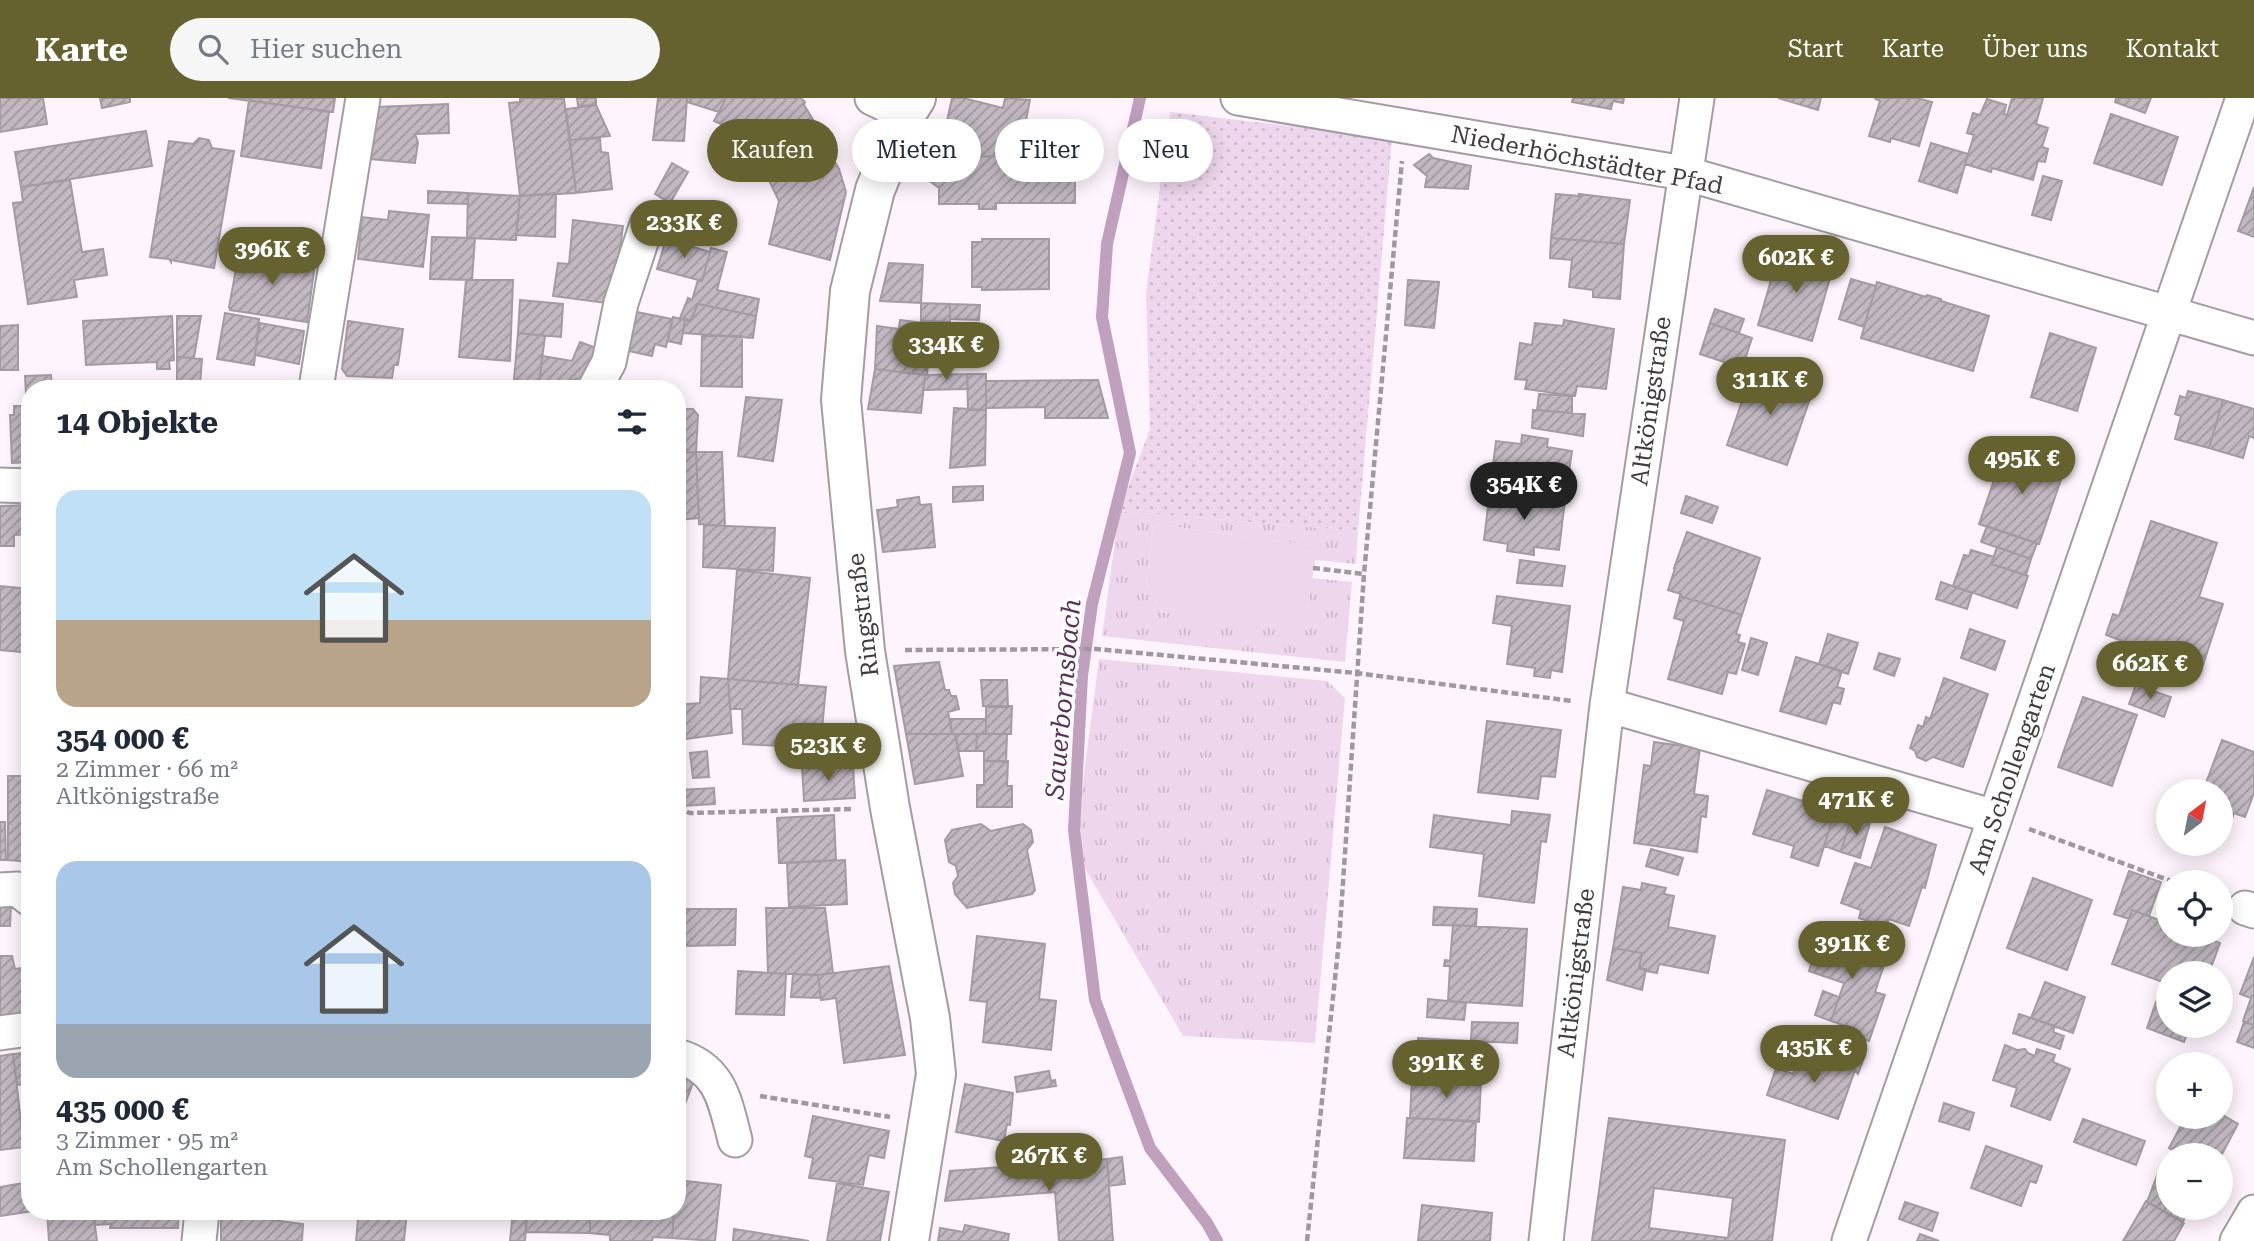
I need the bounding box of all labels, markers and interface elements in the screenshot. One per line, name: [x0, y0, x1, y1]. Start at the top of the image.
search box: [170, 18, 660, 81]
text: Karte: [35, 30, 128, 69]
icon: search: [194, 30, 232, 68]
text: Hier suchen: [250, 34, 402, 64]
text: Start: [1788, 35, 1844, 63]
text: Karte: [1882, 35, 1944, 63]
text: Über uns: [1982, 35, 2088, 63]
text: Kontakt: [2126, 35, 2219, 63]
chip: Kaufen: [707, 119, 838, 182]
chip: Mieten: [852, 119, 981, 182]
chip: Filter: [995, 119, 1104, 182]
chip: Neu: [1118, 119, 1213, 182]
street label: Niederhöchstädter Pfad: [1449, 120, 1725, 200]
pin: 233K €: [627, 200, 741, 260]
text: 233K €: [646, 209, 722, 236]
pin: 396K €: [215, 228, 329, 287]
text: 396K €: [234, 236, 310, 263]
pin: 602K €: [1739, 236, 1853, 295]
text: 602K €: [1758, 244, 1834, 271]
street label: Altkönigstraße: [1625, 315, 1677, 487]
pin: 334K €: [889, 322, 1003, 382]
text: 334K €: [908, 331, 984, 358]
pin: 311K €: [1713, 358, 1827, 417]
text: 311K €: [1732, 366, 1808, 393]
icon: filters: [613, 403, 651, 441]
text: 14 Objekte: [56, 405, 218, 440]
pin: 495K €: [1965, 436, 2079, 496]
text: 495K €: [1984, 445, 2060, 472]
pin: 354K €: [1467, 462, 1581, 522]
text: 354K €: [1486, 471, 1562, 498]
icon: home: [291, 535, 417, 661]
street label: Ringstraße: [842, 552, 884, 678]
water label: Sauerbornsbach: [1039, 598, 1087, 801]
pin: 662K €: [2093, 642, 2207, 701]
text: 662K €: [2112, 650, 2188, 677]
street label: Am Schollengarten: [1963, 660, 2061, 878]
text: 354 000 €: [56, 721, 189, 756]
pin: 523K €: [771, 724, 885, 783]
text: 523K €: [790, 732, 866, 759]
text: 2 Zimmer · 66 m²: [56, 756, 238, 783]
pin: 471K €: [1799, 778, 1913, 837]
north arrow: [2156, 779, 2233, 856]
map controls: [2156, 779, 2233, 1220]
text: Altkönigstraße: [56, 783, 219, 810]
text: 471K €: [1818, 786, 1894, 813]
button: locate: [2156, 870, 2233, 947]
street label: Altkönigstraße: [1552, 887, 1600, 1059]
icon: home: [291, 906, 417, 1032]
pin: 391K €: [1795, 922, 1909, 981]
text: 391K €: [1814, 930, 1890, 957]
button: layers: [2156, 961, 2233, 1038]
pin: 435K €: [1757, 1026, 1871, 1085]
text: 435K €: [1776, 1034, 1852, 1061]
pin: 391K €: [1389, 1040, 1503, 1100]
text: 391K €: [1408, 1049, 1484, 1076]
button: +: [2156, 1052, 2233, 1129]
text: 435 000 €: [56, 1092, 189, 1127]
text: 3 Zimmer · 95 m²: [56, 1127, 238, 1154]
pin: 267K €: [992, 1134, 1106, 1193]
text: 267K €: [1011, 1142, 1087, 1169]
button: −: [2156, 1143, 2233, 1220]
text: Am Schollengarten: [56, 1154, 268, 1181]

